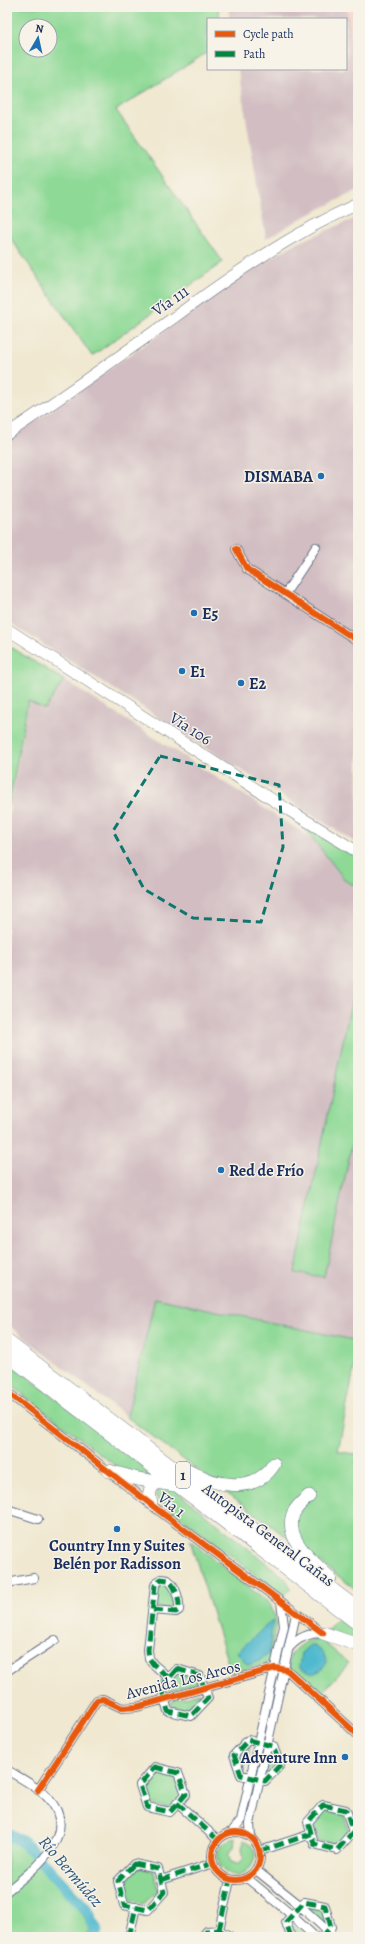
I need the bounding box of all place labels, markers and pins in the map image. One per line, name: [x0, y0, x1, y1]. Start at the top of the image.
place label: DISMABA: [244, 466, 314, 488]
marker: DISMABA: [316, 471, 326, 481]
place label: E5: [202, 603, 219, 625]
marker: E5: [189, 608, 199, 618]
place label: E1: [190, 661, 206, 683]
marker: E1: [177, 666, 187, 676]
place label: E2: [249, 673, 267, 695]
marker: E2: [236, 678, 246, 688]
place label: Red de Frío: [229, 1160, 304, 1182]
marker: Red de Frío: [216, 1165, 226, 1175]
marker: Country Inn y Suites Belén por Radisson: [112, 1524, 122, 1534]
place label: Country Inn y Suites Belén por Radisson: [49, 1535, 185, 1575]
place label: Adventure Inn: [240, 1747, 337, 1769]
marker: Adventure Inn: [340, 1752, 350, 1762]

